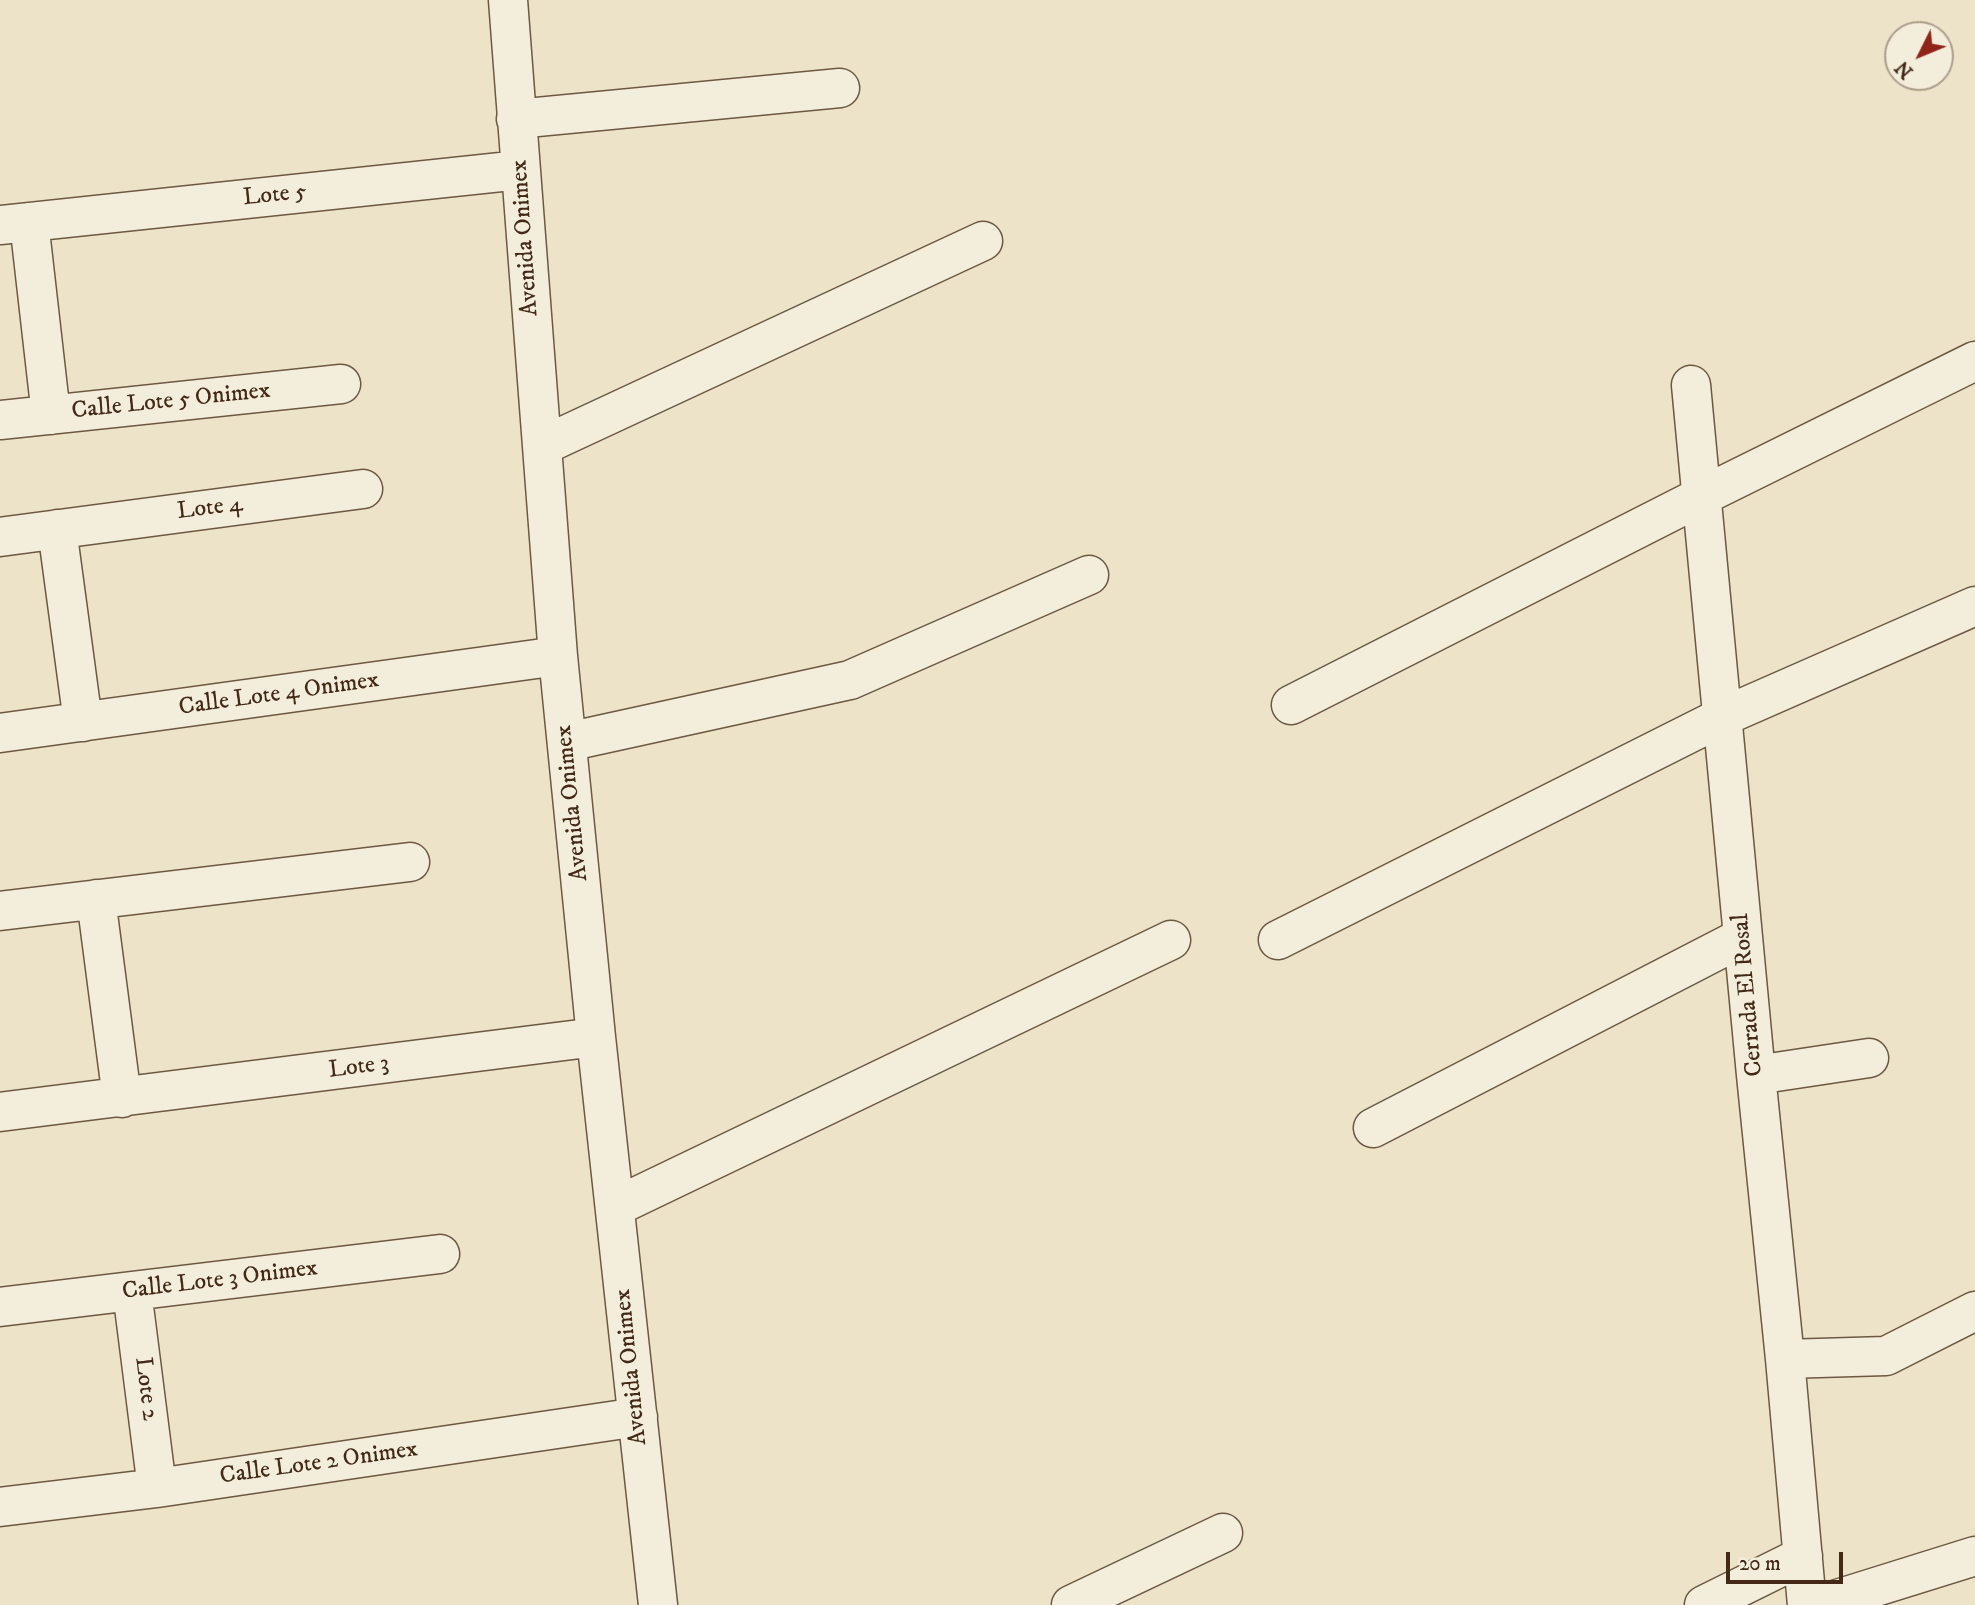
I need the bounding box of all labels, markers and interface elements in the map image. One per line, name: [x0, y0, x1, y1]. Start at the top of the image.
north arrow: [1884, 21, 1954, 91]
text: N: [1891, 56, 1918, 83]
street label: Avenida Onimex: [506, 159, 546, 317]
street label: Lote 5: [242, 178, 308, 214]
street label: Calle Lote 5 Onimex: [70, 377, 272, 427]
street label: Lote 4: [176, 491, 244, 527]
street label: Calle Lote 4 Onimex: [177, 667, 381, 723]
street label: Avenida Onimex: [550, 724, 596, 882]
street label: Cerrada El Rosal: [1728, 912, 1770, 1078]
street label: Lote 3: [327, 1050, 391, 1086]
street label: Calle Lote 3 Onimex: [121, 1255, 319, 1307]
street label: Avenida Onimex: [609, 1288, 655, 1446]
street label: Lote 2: [127, 1356, 163, 1422]
street label: Calle Lote 2 Onimex: [218, 1436, 420, 1492]
scale bar: [1730, 1538, 1847, 1582]
text: 20 m: [1739, 1551, 1781, 1577]

